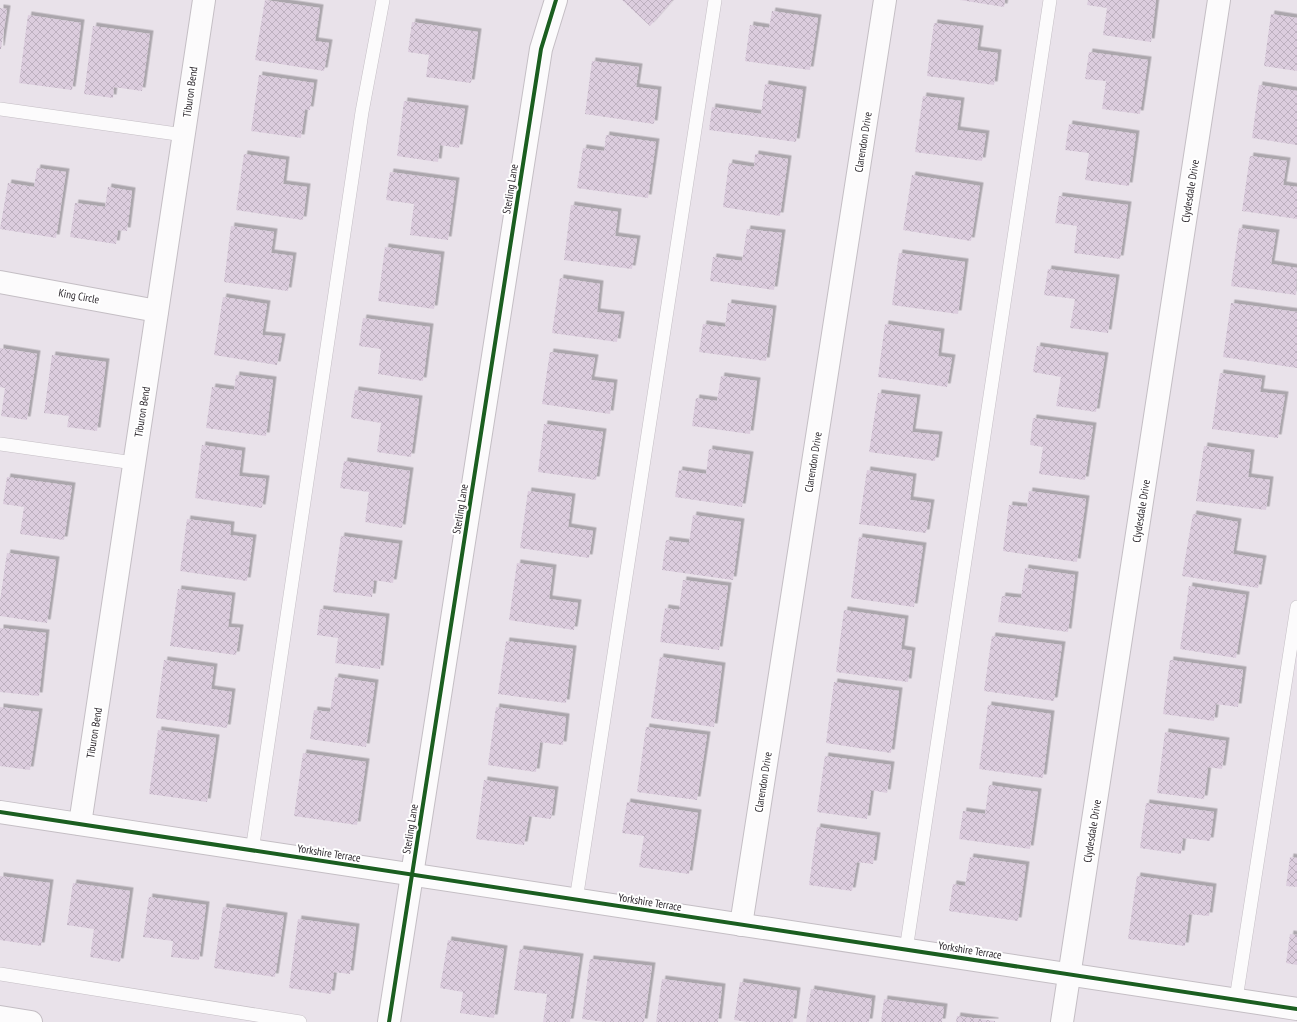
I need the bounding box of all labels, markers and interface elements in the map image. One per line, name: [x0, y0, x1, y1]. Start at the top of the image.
street label: Tiburon Bend: [180, 65, 201, 118]
street label: Clarendon Drive: [851, 110, 875, 173]
street label: Clydesdale Drive: [1178, 158, 1202, 223]
street label: Sterling Lane: [499, 163, 521, 215]
street label: King Circle: [58, 286, 101, 307]
street label: Tiburon Bend: [131, 385, 153, 438]
street label: Clarendon Drive: [801, 430, 825, 493]
street label: Clydesdale Drive: [1129, 478, 1153, 543]
street label: Sterling Lane: [449, 483, 471, 535]
street label: Tiburon Bend: [83, 706, 105, 759]
street label: Clarendon Drive: [751, 750, 775, 813]
street label: Clydesdale Drive: [1080, 798, 1104, 863]
street label: Sterling Lane: [399, 803, 421, 855]
street label: Yorkshire Terrace: [296, 841, 362, 865]
street label: Yorkshire Terrace: [617, 890, 683, 914]
street label: Yorkshire Terrace: [937, 938, 1003, 962]

